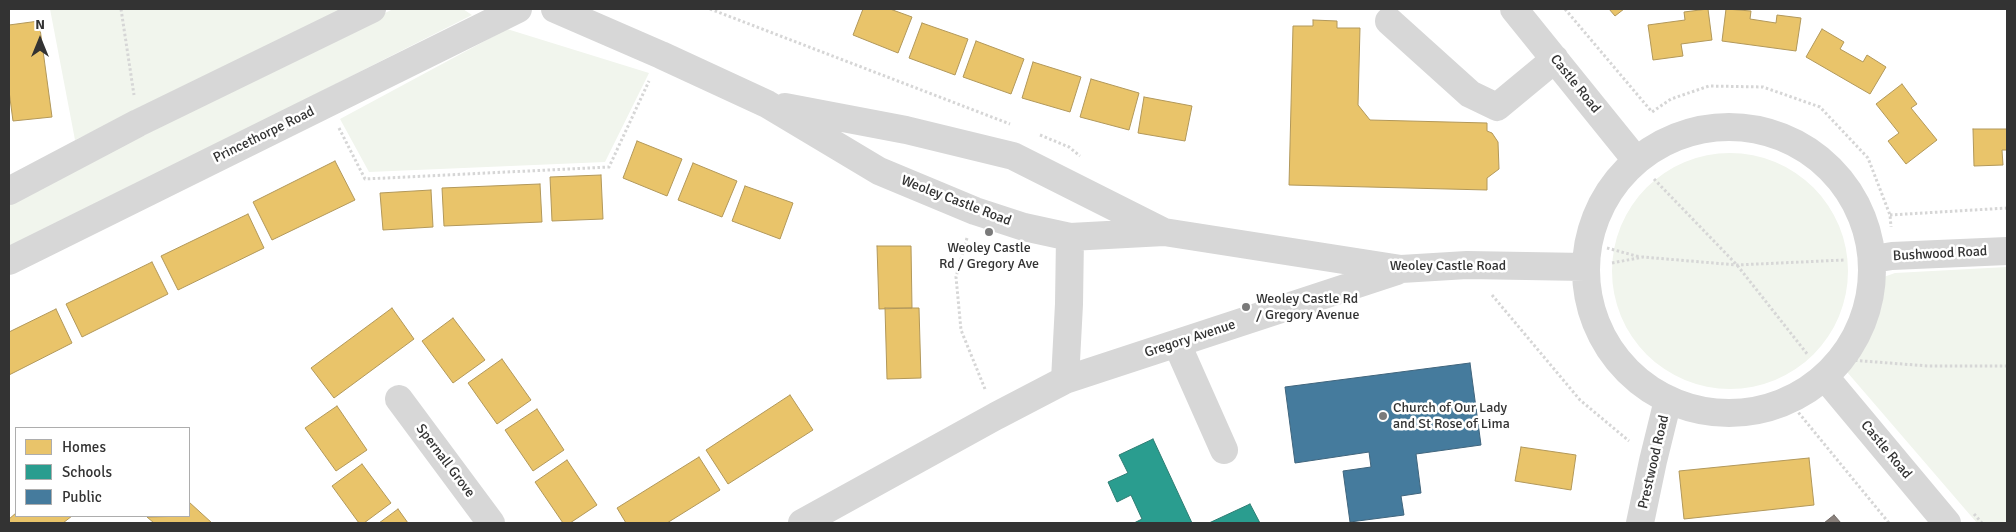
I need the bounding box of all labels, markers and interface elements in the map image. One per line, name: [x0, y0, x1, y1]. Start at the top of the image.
north arrow: [15, 15, 65, 65]
text: N: [35, 16, 45, 33]
street label: Castle Road: [1546, 51, 1604, 117]
street label: Princethorpe Road: [211, 103, 317, 167]
street label: Weoley Castle Road: [899, 172, 1013, 230]
marker: Weoley Castle Rd / Gregory Ave: [983, 226, 995, 238]
place label: Weoley Castle Rd / Gregory Ave: [939, 240, 1039, 272]
street label: Bushwood Road: [1892, 243, 1988, 265]
street label: Weoley Castle Road: [1390, 258, 1506, 274]
place label: Weoley Castle Rd / Gregory Avenue: [1256, 291, 1359, 324]
marker: Weoley Castle Rd / Gregory Avenue: [1240, 301, 1252, 313]
street label: Gregory Avenue: [1142, 316, 1238, 362]
place label: Church of Our Lady and St Rose of Lima: [1393, 400, 1510, 432]
marker: Church of Our Lady and St Rose of Lima: [1377, 410, 1389, 422]
street label: Prestwood Road: [1635, 413, 1673, 511]
street label: Castle Road: [1857, 418, 1915, 482]
street label: Spernall Grove: [412, 421, 478, 501]
legend: [15, 427, 190, 517]
text: Homes: [62, 438, 106, 456]
text: Schools: [62, 463, 112, 481]
text: Public: [62, 488, 102, 506]

